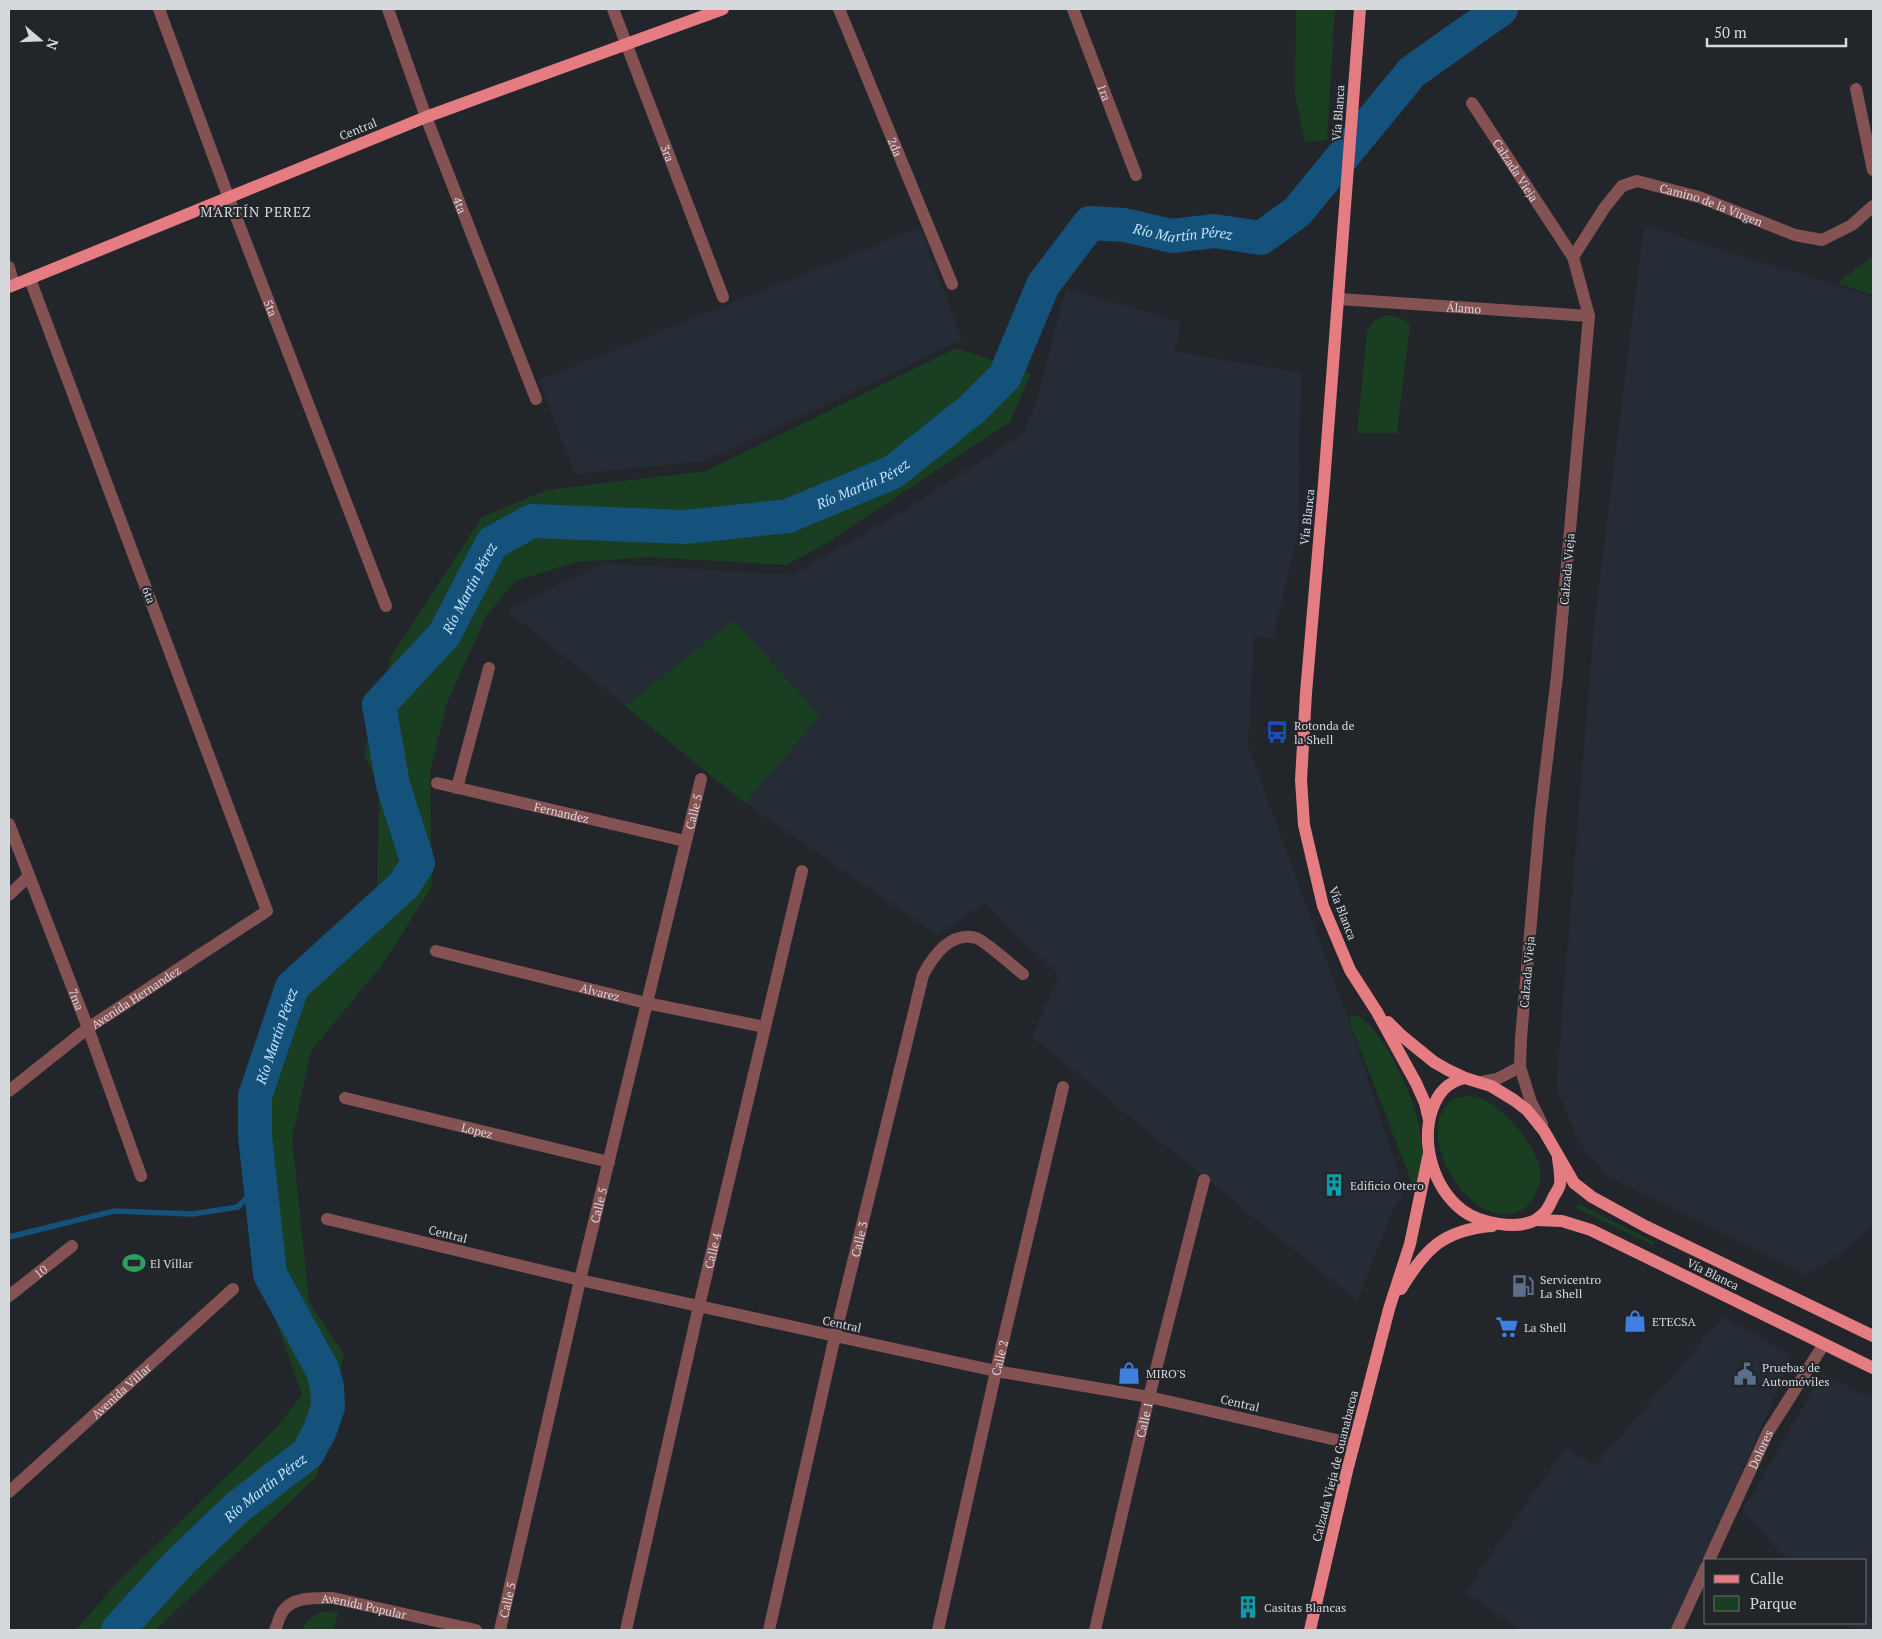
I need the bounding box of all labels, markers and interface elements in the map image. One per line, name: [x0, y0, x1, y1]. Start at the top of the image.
north arrow: [15, 15, 65, 65]
scale bar: [1707, 15, 1846, 47]
text: 50 m: [1714, 22, 1747, 42]
text: N: [42, 36, 63, 53]
street label: 1ra: [1095, 82, 1115, 103]
street label: Vía Blanca: [1329, 84, 1347, 142]
street label: Central: [337, 115, 379, 143]
street label: 2da: [885, 135, 906, 159]
street label: Calzada Vieja: [1490, 136, 1542, 204]
street label: 3ra: [658, 142, 678, 164]
street label: Camino de la Virgen: [1658, 180, 1765, 229]
street label: 4ta: [450, 194, 470, 216]
district label: MARTÍN PEREZ: [200, 202, 312, 221]
water label: Río Martín Pérez: [1131, 218, 1235, 246]
street label: 5ta: [261, 297, 281, 318]
street label: Álamo: [1446, 299, 1482, 316]
water label: Río Martín Pérez: [812, 453, 913, 513]
street label: Vía Blanca: [1297, 488, 1317, 546]
street label: Calzada Vieja: [1556, 532, 1578, 606]
water label: Río Martín Pérez: [437, 538, 501, 638]
street label: 6ta: [139, 584, 159, 606]
place label: Rotonda de la Shell: [1294, 718, 1354, 747]
bus stop icon: Rotonda de la Shell: [1264, 719, 1290, 745]
street label: Calle 5: [682, 792, 705, 831]
street label: Fernandez: [533, 798, 591, 826]
street label: Vía Blanca: [1326, 884, 1360, 942]
street label: Calzada Vieja: [1516, 935, 1538, 1009]
street label: Avenida Hernandez: [88, 962, 183, 1032]
street label: Alvarez: [579, 979, 622, 1004]
water label: Río Martín Pérez: [250, 985, 301, 1087]
street label: 7ma: [66, 986, 88, 1012]
street label: Lopez: [460, 1119, 495, 1141]
building icon: Edificio Otero: [1321, 1172, 1347, 1198]
place label: Edificio Otero: [1350, 1178, 1424, 1193]
street label: Calle 5: [587, 1186, 610, 1225]
street label: Calle 3: [847, 1220, 870, 1259]
street label: Central: [427, 1222, 469, 1246]
street label: Calle 4: [701, 1231, 724, 1270]
sports icon: El Villar: [121, 1250, 147, 1276]
street label: Vía Blanca: [1684, 1255, 1742, 1293]
place label: El Villar: [150, 1256, 193, 1271]
street label: 10: [31, 1261, 50, 1281]
place label: Servicentro La Shell: [1540, 1272, 1602, 1301]
fuel station icon: Servicentro La Shell: [1510, 1273, 1536, 1299]
shop icon: ETECSA: [1622, 1308, 1648, 1334]
street label: Central: [821, 1313, 863, 1336]
supermarket icon: La Shell: [1494, 1314, 1520, 1340]
place label: ETECSA: [1652, 1314, 1697, 1329]
place label: La Shell: [1524, 1320, 1567, 1335]
street label: Calle 2: [988, 1338, 1011, 1377]
street label: Avenida Villar: [88, 1360, 154, 1421]
shop icon: MIRO'S: [1116, 1360, 1142, 1386]
place label: Pruebas de Automóviles: [1762, 1360, 1830, 1389]
public building icon: Pruebas de Automóviles: [1732, 1361, 1758, 1387]
place label: MIRO'S: [1146, 1366, 1186, 1381]
street label: Calzada Vieja de Guanabacoa: [1309, 1389, 1361, 1543]
street label: Central: [1219, 1391, 1261, 1415]
street label: Calle 1: [1132, 1400, 1155, 1439]
street label: Dolores: [1745, 1427, 1776, 1471]
water label: Río Martín Pérez: [218, 1448, 310, 1526]
legend: [1704, 1559, 1867, 1624]
text: Calle: [1750, 1568, 1784, 1588]
street label: Calle 5: [496, 1580, 518, 1619]
street label: Avenida Popular: [321, 1590, 408, 1622]
text: Parque: [1750, 1593, 1797, 1613]
building icon: Casitas Blancas: [1235, 1594, 1261, 1620]
place label: Casitas Blancas: [1264, 1600, 1346, 1615]

